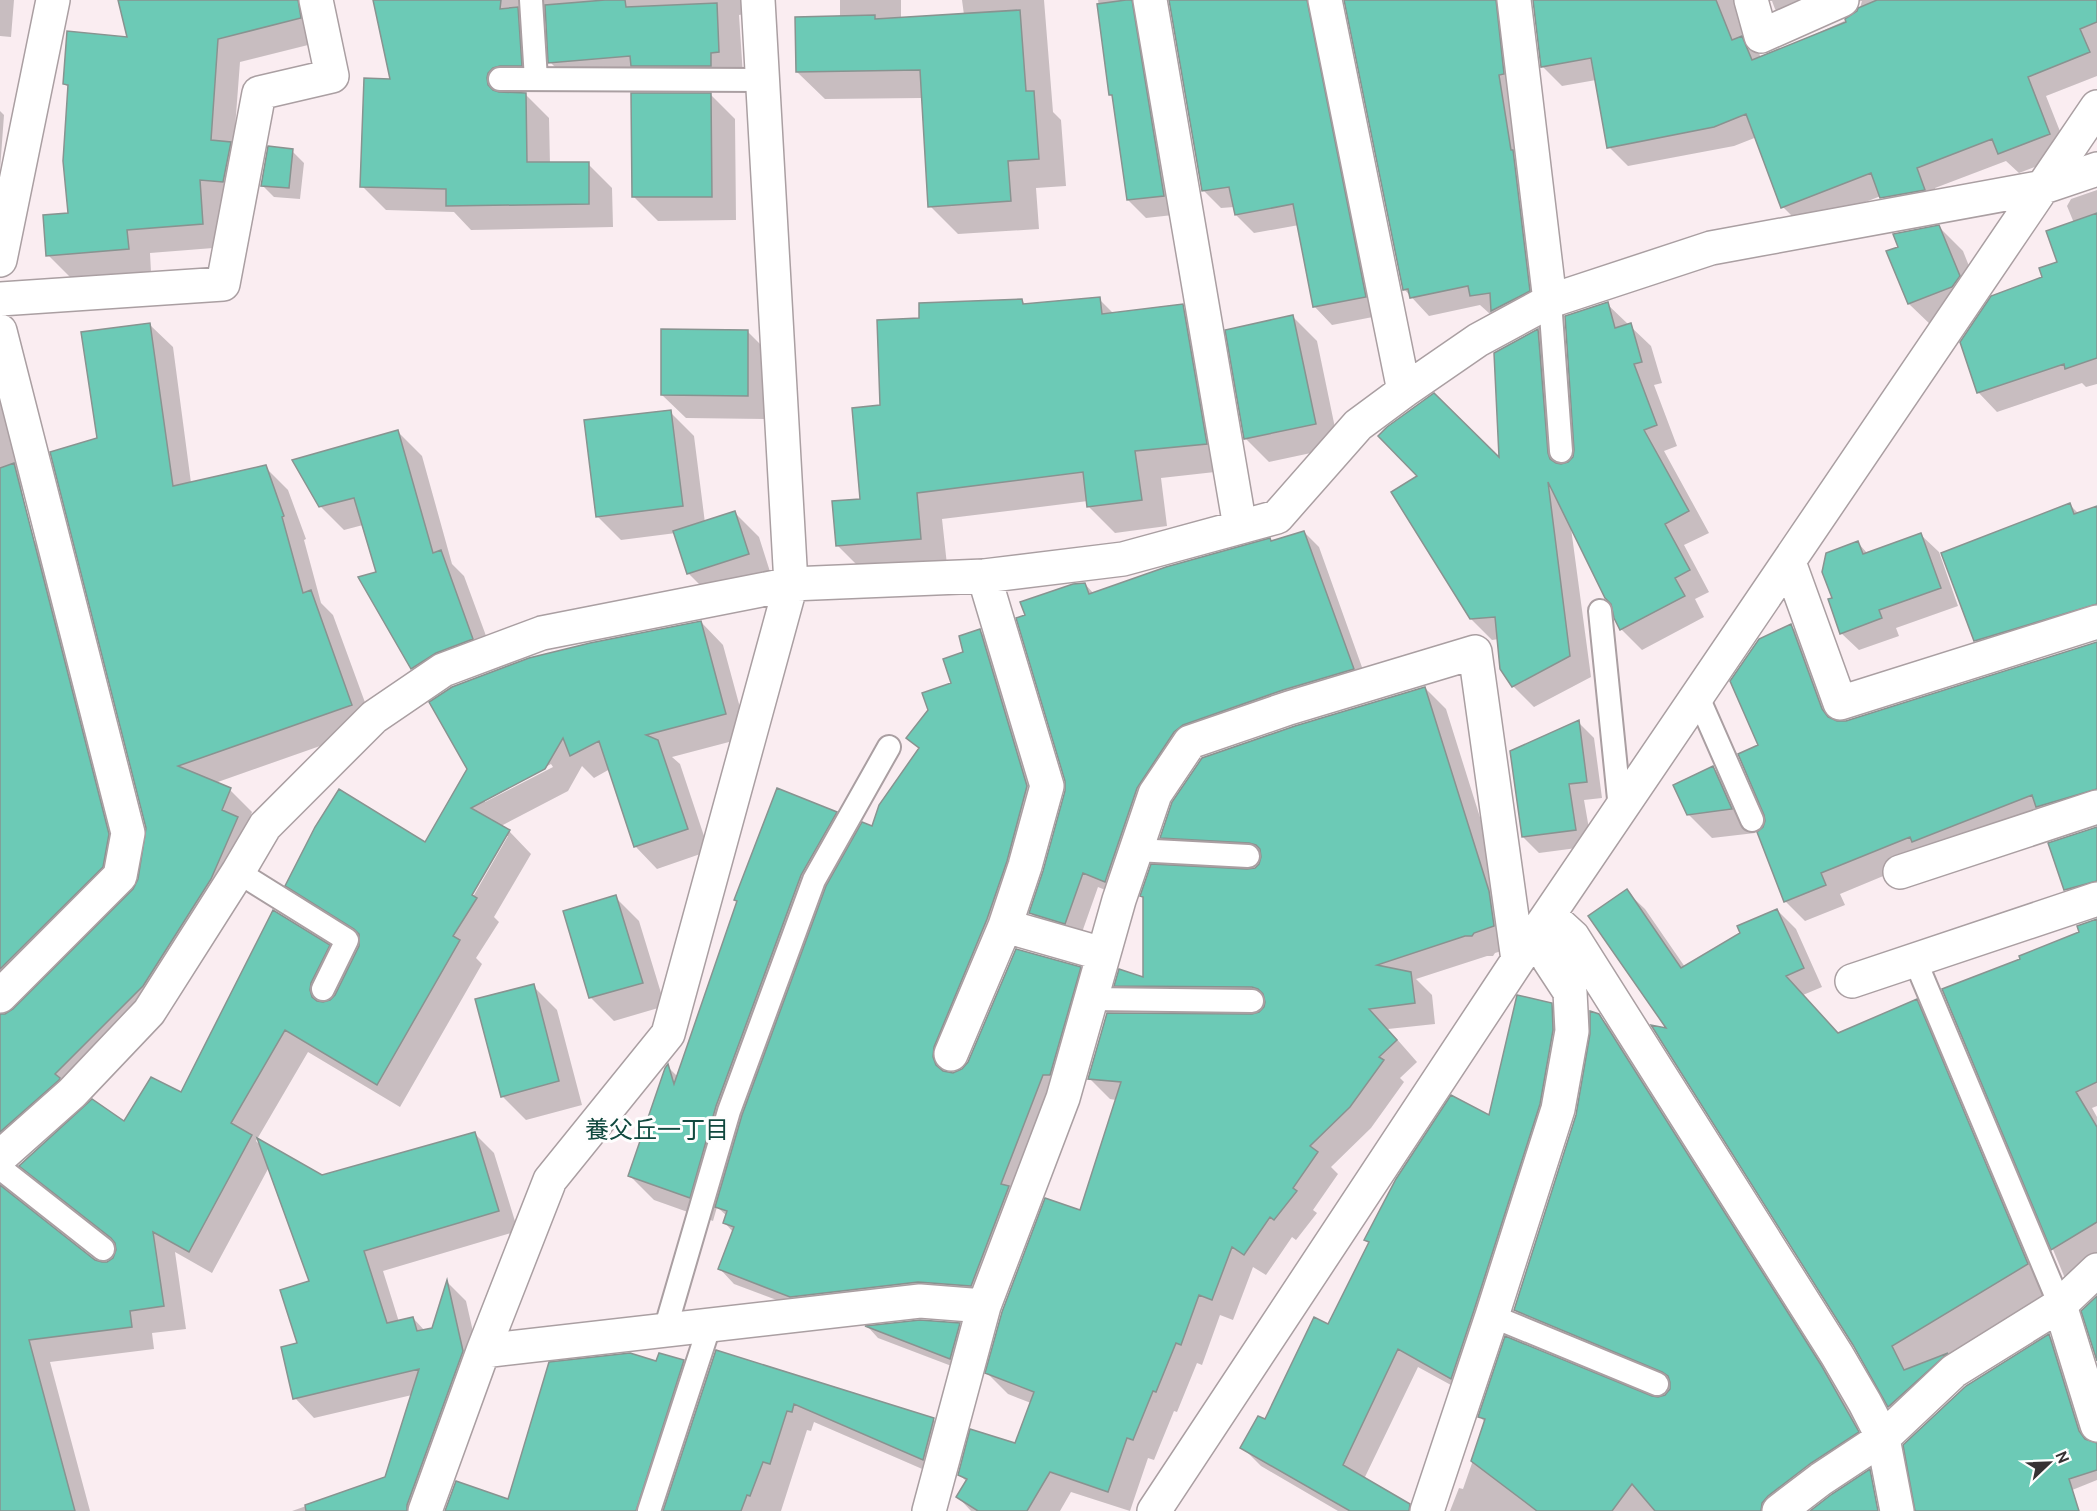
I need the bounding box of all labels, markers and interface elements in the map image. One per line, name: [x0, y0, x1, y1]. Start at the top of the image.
district label: 養父丘一丁目: [585, 1115, 729, 1144]
north arrow: [2019, 1433, 2079, 1493]
text: N: [2051, 1448, 2073, 1466]

